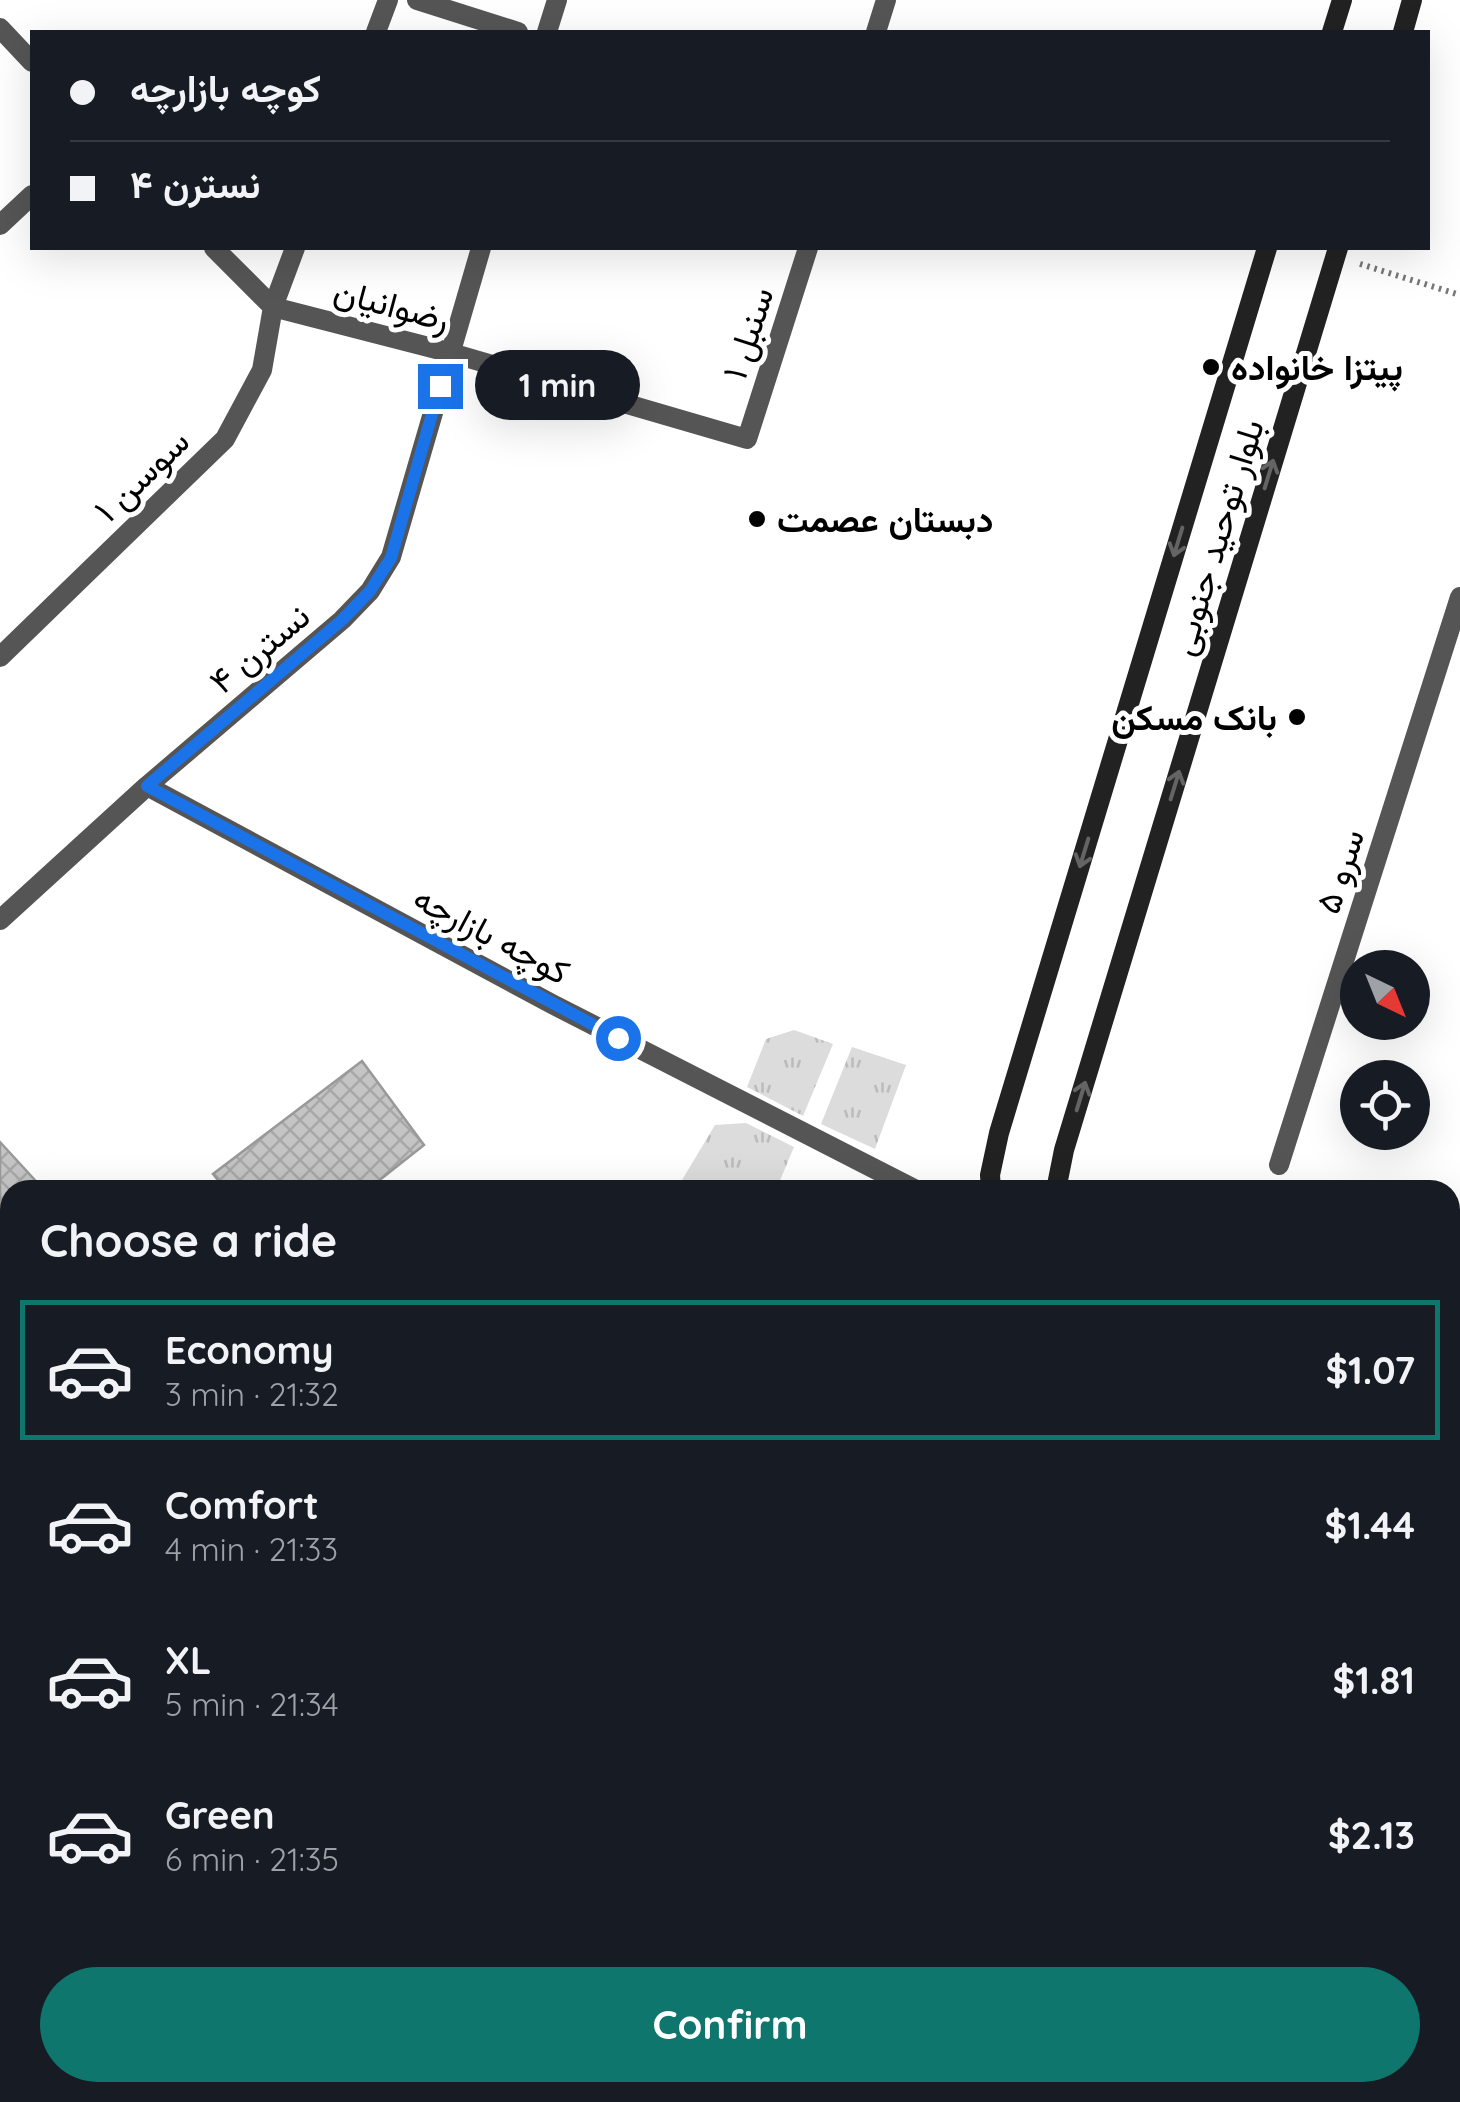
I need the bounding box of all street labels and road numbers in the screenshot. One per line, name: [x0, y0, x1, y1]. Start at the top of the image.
street label: رضوانیان: [329, 268, 455, 341]
street label: سنبل ۱: [711, 281, 783, 385]
street label: بلوار توحید جنوبی: [1159, 414, 1274, 661]
street label: سوسن ۱: [84, 419, 199, 532]
street label: نسترن ۴: [200, 593, 319, 703]
street label: سرو ۵: [1305, 823, 1374, 919]
street label: کوچه بازارچه: [405, 875, 578, 996]

